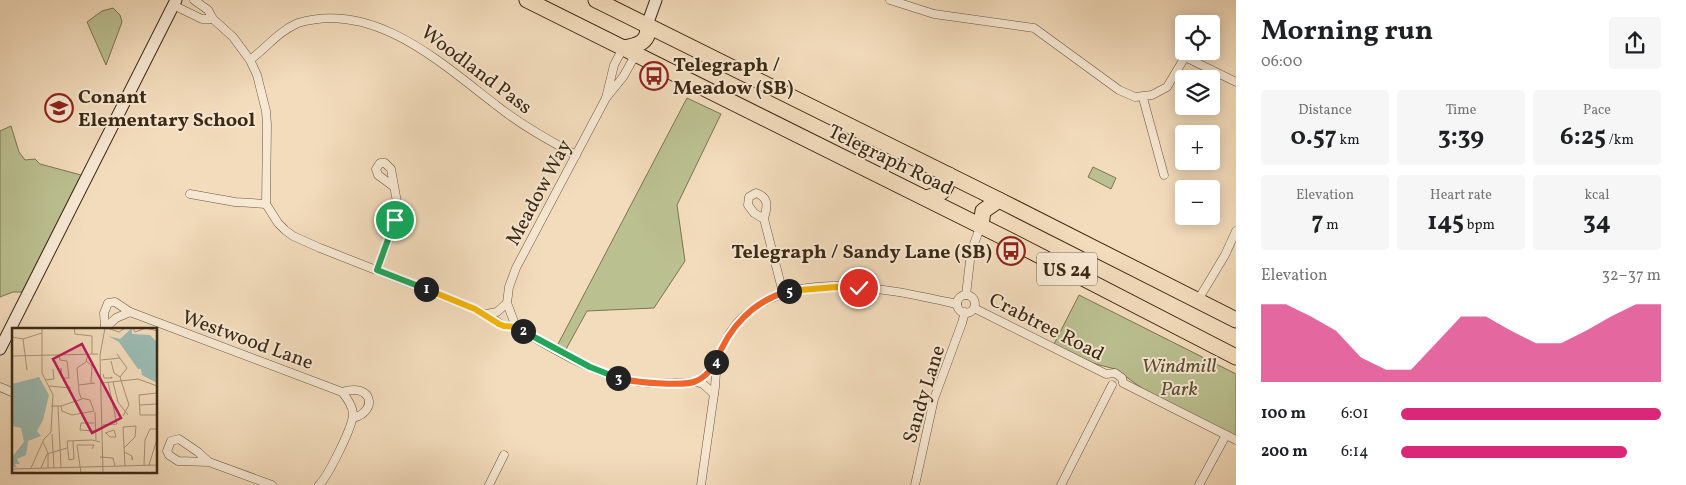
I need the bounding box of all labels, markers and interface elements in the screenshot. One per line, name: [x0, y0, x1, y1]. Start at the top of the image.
text: Morning run: [1261, 12, 1433, 51]
map controls: [1175, 15, 1220, 225]
button: locate: [1175, 15, 1220, 60]
button: share: [1609, 17, 1661, 69]
street label: Woodland Pass: [414, 19, 537, 122]
text: 06:00: [1261, 51, 1302, 73]
place label: Telegraph / Meadow (SB): [673, 52, 793, 103]
bus stop icon: Telegraph / Meadow (SB): [639, 61, 669, 91]
button: layers: [1175, 70, 1220, 115]
place label: Conant Elementary School: [78, 84, 255, 135]
school or university icon: Conant Elementary School: [44, 93, 74, 123]
text: Distance: [1298, 101, 1352, 120]
text: Time: [1446, 101, 1476, 120]
text: Pace: [1583, 101, 1611, 120]
street label: Telegraph Road: [823, 118, 957, 203]
text: 0.57: [1290, 120, 1337, 155]
text: 3:39: [1438, 120, 1484, 155]
text: 6:25: [1560, 120, 1606, 155]
button: +: [1175, 125, 1220, 170]
text: km: [1337, 131, 1360, 150]
text: /km: [1606, 131, 1634, 150]
street label: Meadow Way: [500, 135, 580, 251]
button: −: [1175, 180, 1220, 225]
text: Elevation: [1296, 186, 1354, 205]
text: Heart rate: [1430, 186, 1492, 205]
text: kcal: [1585, 186, 1609, 205]
pin: [374, 199, 416, 241]
text: 7: [1311, 205, 1323, 240]
text: 145: [1427, 205, 1464, 240]
text: 34: [1583, 205, 1611, 240]
icon: arrive: [381, 206, 409, 234]
text: m: [1323, 216, 1339, 235]
text: bpm: [1464, 216, 1495, 235]
bus stop icon: Telegraph / Sandy Lane (SB): [996, 236, 1026, 266]
place label: Telegraph / Sandy Lane (SB): [731, 239, 992, 267]
road number: US 24: [1037, 252, 1097, 286]
text: Elevation: [1261, 265, 1328, 287]
text: 32–37 m: [1602, 265, 1661, 287]
pin: [838, 267, 880, 309]
icon: check: [845, 274, 873, 302]
pin: 1: [414, 276, 438, 302]
pin: 5: [776, 278, 802, 304]
text: 1: [424, 280, 429, 299]
text: 5: [786, 282, 793, 301]
street label: Crabtree Road: [984, 287, 1109, 369]
street label: Westwood Lane: [178, 304, 317, 378]
pin: 2: [510, 318, 536, 344]
text: 2: [520, 322, 527, 341]
inset map: [12, 328, 158, 472]
street label: Sandy Lane: [897, 342, 953, 447]
pin: 4: [704, 350, 728, 374]
text: 4: [712, 353, 721, 372]
park label: Windmill Park: [1142, 353, 1216, 404]
pin: 3: [606, 366, 630, 390]
text: 3: [615, 369, 622, 388]
text: 100 m: [1261, 403, 1306, 425]
text: 6:01: [1341, 403, 1369, 425]
text: 200 m: [1261, 441, 1308, 463]
text: 6:14: [1341, 441, 1369, 463]

